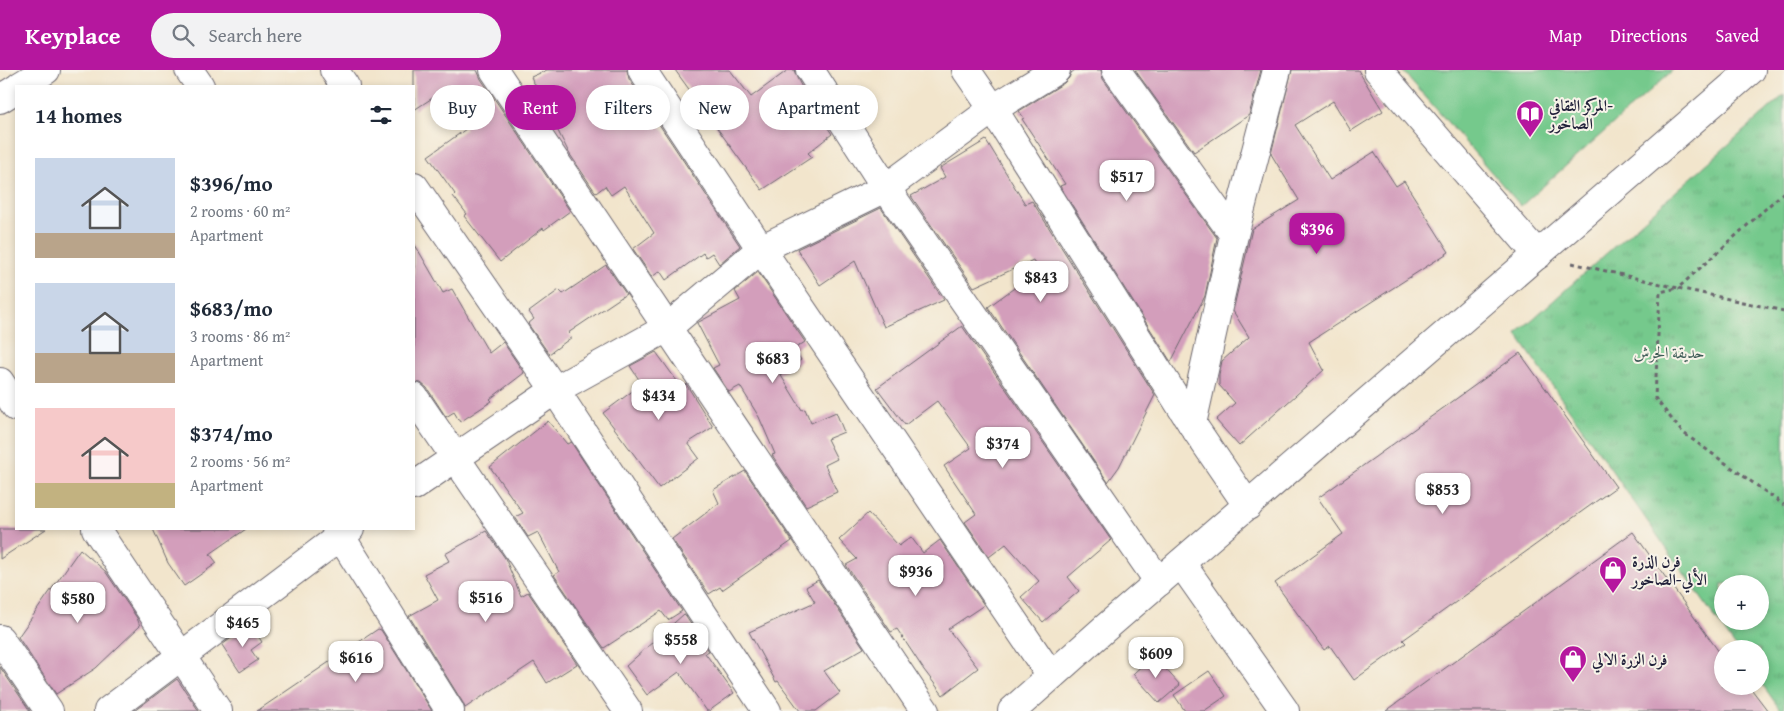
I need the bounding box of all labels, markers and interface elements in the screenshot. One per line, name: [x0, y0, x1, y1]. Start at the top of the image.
search box: [151, 13, 501, 58]
text: Keyplace: [25, 18, 121, 53]
icon: search: [169, 21, 197, 49]
text: Search here: [209, 21, 302, 49]
text: Map: [1549, 22, 1582, 49]
text: Directions: [1610, 22, 1687, 49]
text: Saved: [1715, 22, 1759, 49]
chip: Buy: [430, 85, 495, 130]
chip: Rent: [505, 85, 576, 130]
chip: Filters: [586, 85, 670, 130]
chip: New: [680, 85, 749, 130]
chip: Apartment: [759, 85, 878, 130]
place label: المركز الثقافي- الصاخور: [1547, 93, 1613, 135]
library icon: المركز الثقافي- الصاخور: [1515, 99, 1545, 138]
text: 14 homes: [35, 100, 122, 131]
icon: filters: [367, 101, 395, 129]
pin: $517: [1097, 160, 1157, 202]
text: $517: [1110, 164, 1144, 188]
text: $396/mo: [190, 168, 273, 199]
icon: home: [75, 178, 135, 238]
text: 2 rooms · 60 m²: [190, 199, 290, 223]
pin: $396: [1287, 212, 1347, 255]
text: $396: [1300, 217, 1334, 241]
text: Apartment: [190, 223, 263, 247]
pin: $843: [1011, 260, 1071, 303]
text: $843: [1024, 265, 1058, 289]
text: $683/mo: [190, 293, 273, 324]
icon: home: [75, 303, 135, 363]
text: 3 rooms · 86 m²: [190, 324, 290, 348]
park label: حديقة الحرش: [1634, 340, 1704, 364]
pin: $683: [743, 342, 803, 384]
text: $683: [756, 346, 790, 370]
text: Apartment: [190, 348, 263, 372]
pin: $434: [629, 378, 689, 421]
text: $434: [642, 383, 676, 407]
text: $374/mo: [190, 418, 273, 449]
pin: $374: [973, 426, 1033, 469]
icon: home: [75, 428, 135, 488]
text: $374: [986, 431, 1020, 455]
text: 2 rooms · 56 m²: [190, 449, 290, 473]
pin: $853: [1413, 472, 1473, 515]
text: Apartment: [190, 473, 263, 497]
text: $853: [1426, 477, 1460, 501]
place label: فرن الذرة الألي-الصاخور: [1630, 549, 1707, 593]
pin: $936: [886, 554, 946, 597]
shop icon: فرن الذرة الألي-الصاخور: [1598, 555, 1628, 594]
text: $936: [899, 559, 933, 583]
map controls: [1714, 575, 1769, 695]
button: +: [1714, 575, 1769, 630]
pin: $516: [456, 580, 516, 623]
pin: $580: [48, 582, 108, 624]
text: $516: [469, 585, 503, 609]
text: $580: [61, 586, 95, 610]
pin: $465: [213, 606, 273, 648]
text: $465: [226, 610, 260, 634]
pin: $558: [651, 622, 711, 665]
text: $558: [664, 627, 698, 651]
pin: $609: [1126, 636, 1186, 679]
pin: $616: [326, 640, 386, 683]
button: −: [1714, 640, 1769, 695]
text: $609: [1139, 641, 1173, 665]
shop icon: فرن الزرة الالي: [1558, 644, 1588, 683]
text: $616: [339, 645, 373, 669]
place label: فرن الزرة الالي: [1591, 647, 1668, 673]

